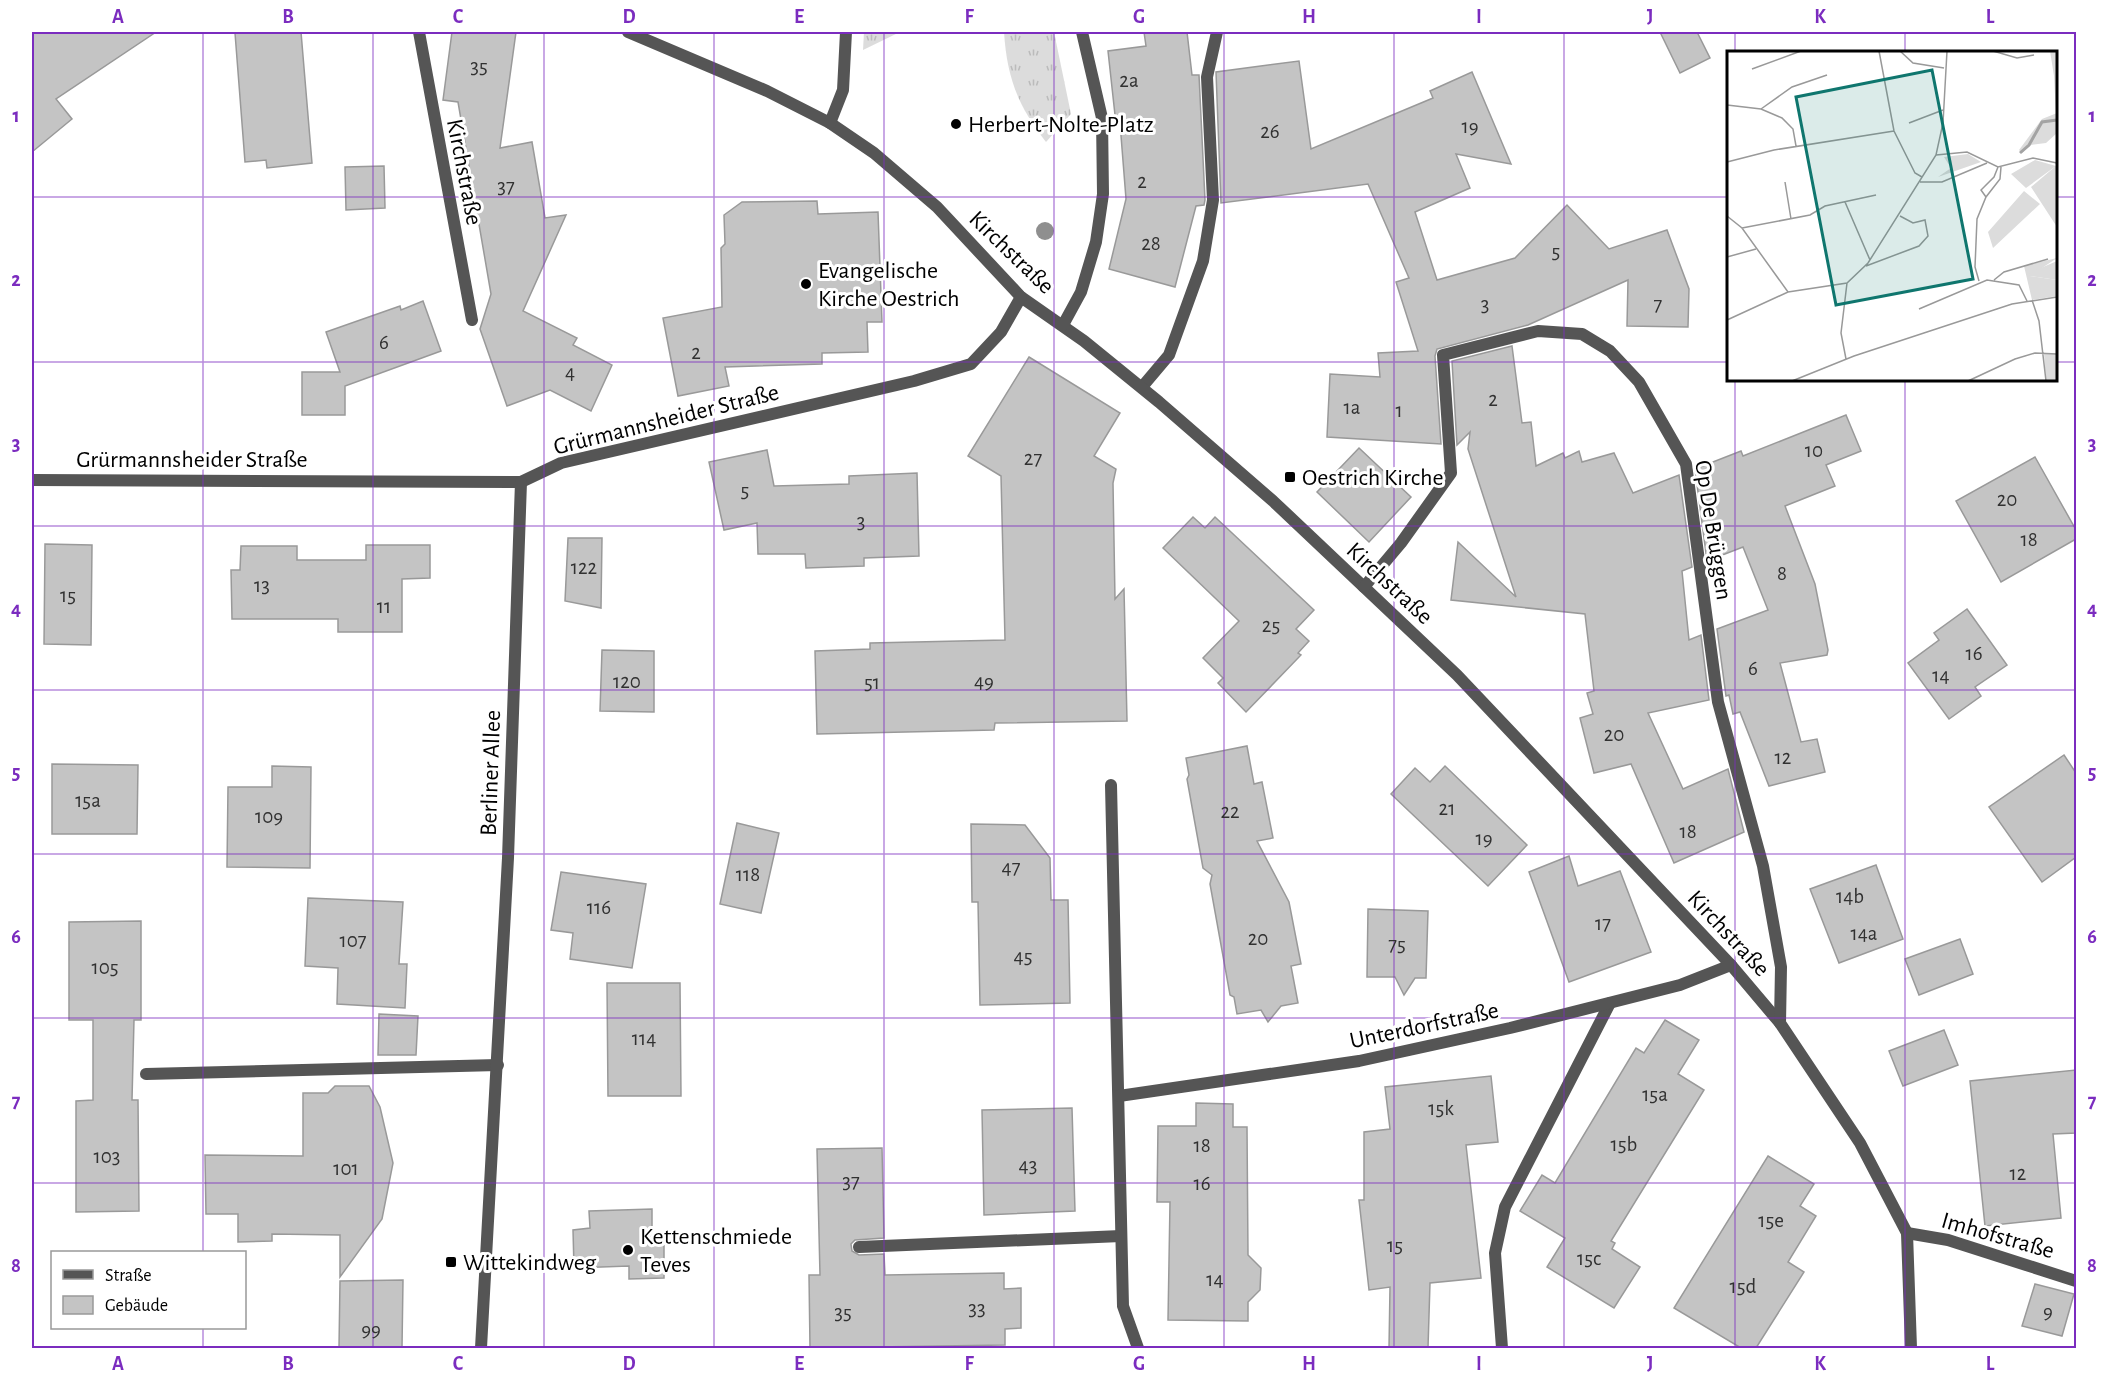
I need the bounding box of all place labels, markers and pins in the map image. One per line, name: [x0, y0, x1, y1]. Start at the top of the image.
place label: Herbert-Nolte-Platz: [968, 113, 1154, 137]
marker: Herbert-Nolte-Platz: [949, 117, 963, 131]
place label: Evangelische Kirche Oestrich: [818, 259, 960, 311]
marker: Evangelische Kirche Oestrich: [799, 277, 813, 291]
place label: Oestrich Kirche: [1302, 466, 1444, 490]
marker: Oestrich Kirche: [1283, 470, 1297, 484]
place label: Kettenschmiede Teves: [640, 1225, 792, 1277]
marker: Kettenschmiede Teves: [621, 1243, 635, 1257]
place label: Wittekindweg: [463, 1251, 596, 1275]
marker: Wittekindweg: [444, 1255, 458, 1269]

